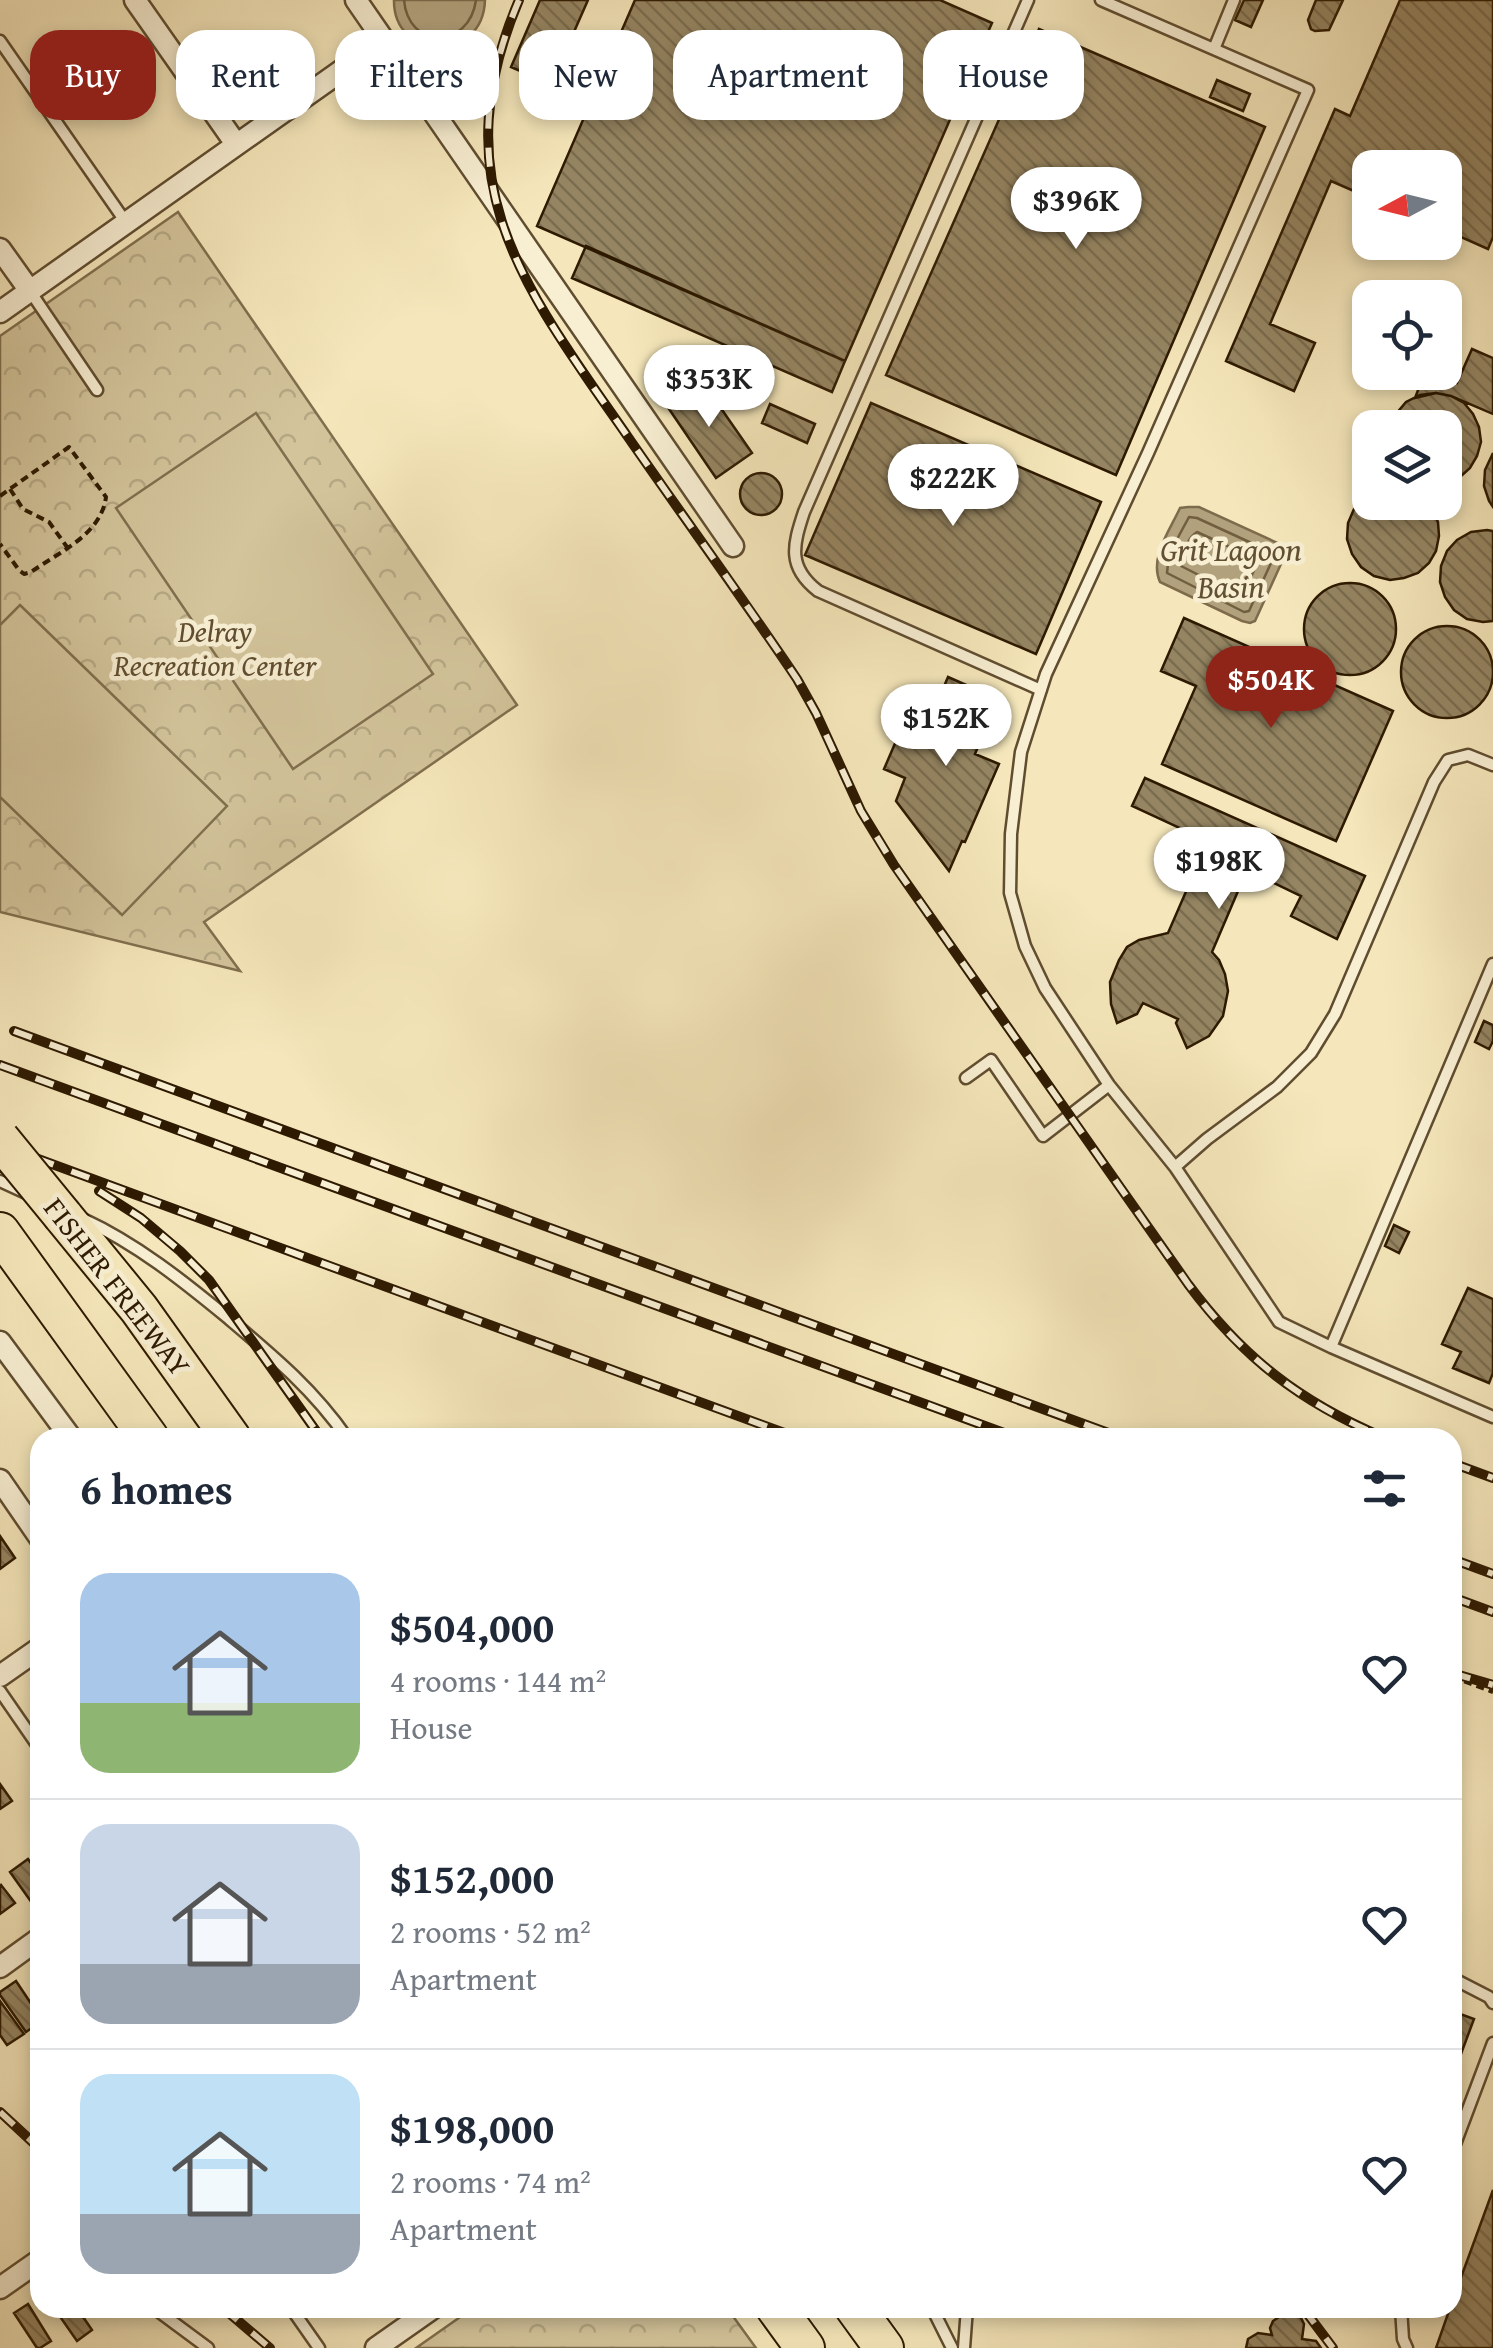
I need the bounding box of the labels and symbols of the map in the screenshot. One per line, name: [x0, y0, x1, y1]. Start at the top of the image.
north arrow: [1352, 150, 1462, 260]
pin: $396K: [1006, 167, 1146, 252]
pin: $353K: [639, 345, 779, 430]
pin: $222K: [883, 444, 1023, 529]
water label: Grit Lagoon Basin: [1160, 526, 1302, 610]
park label: Delray Recreation Center: [113, 609, 317, 687]
pin: $504K: [1201, 646, 1341, 731]
pin: $152K: [876, 684, 1016, 769]
pin: $198K: [1149, 827, 1289, 912]
street label: FISHER FREEWAY: [34, 1188, 202, 1385]

